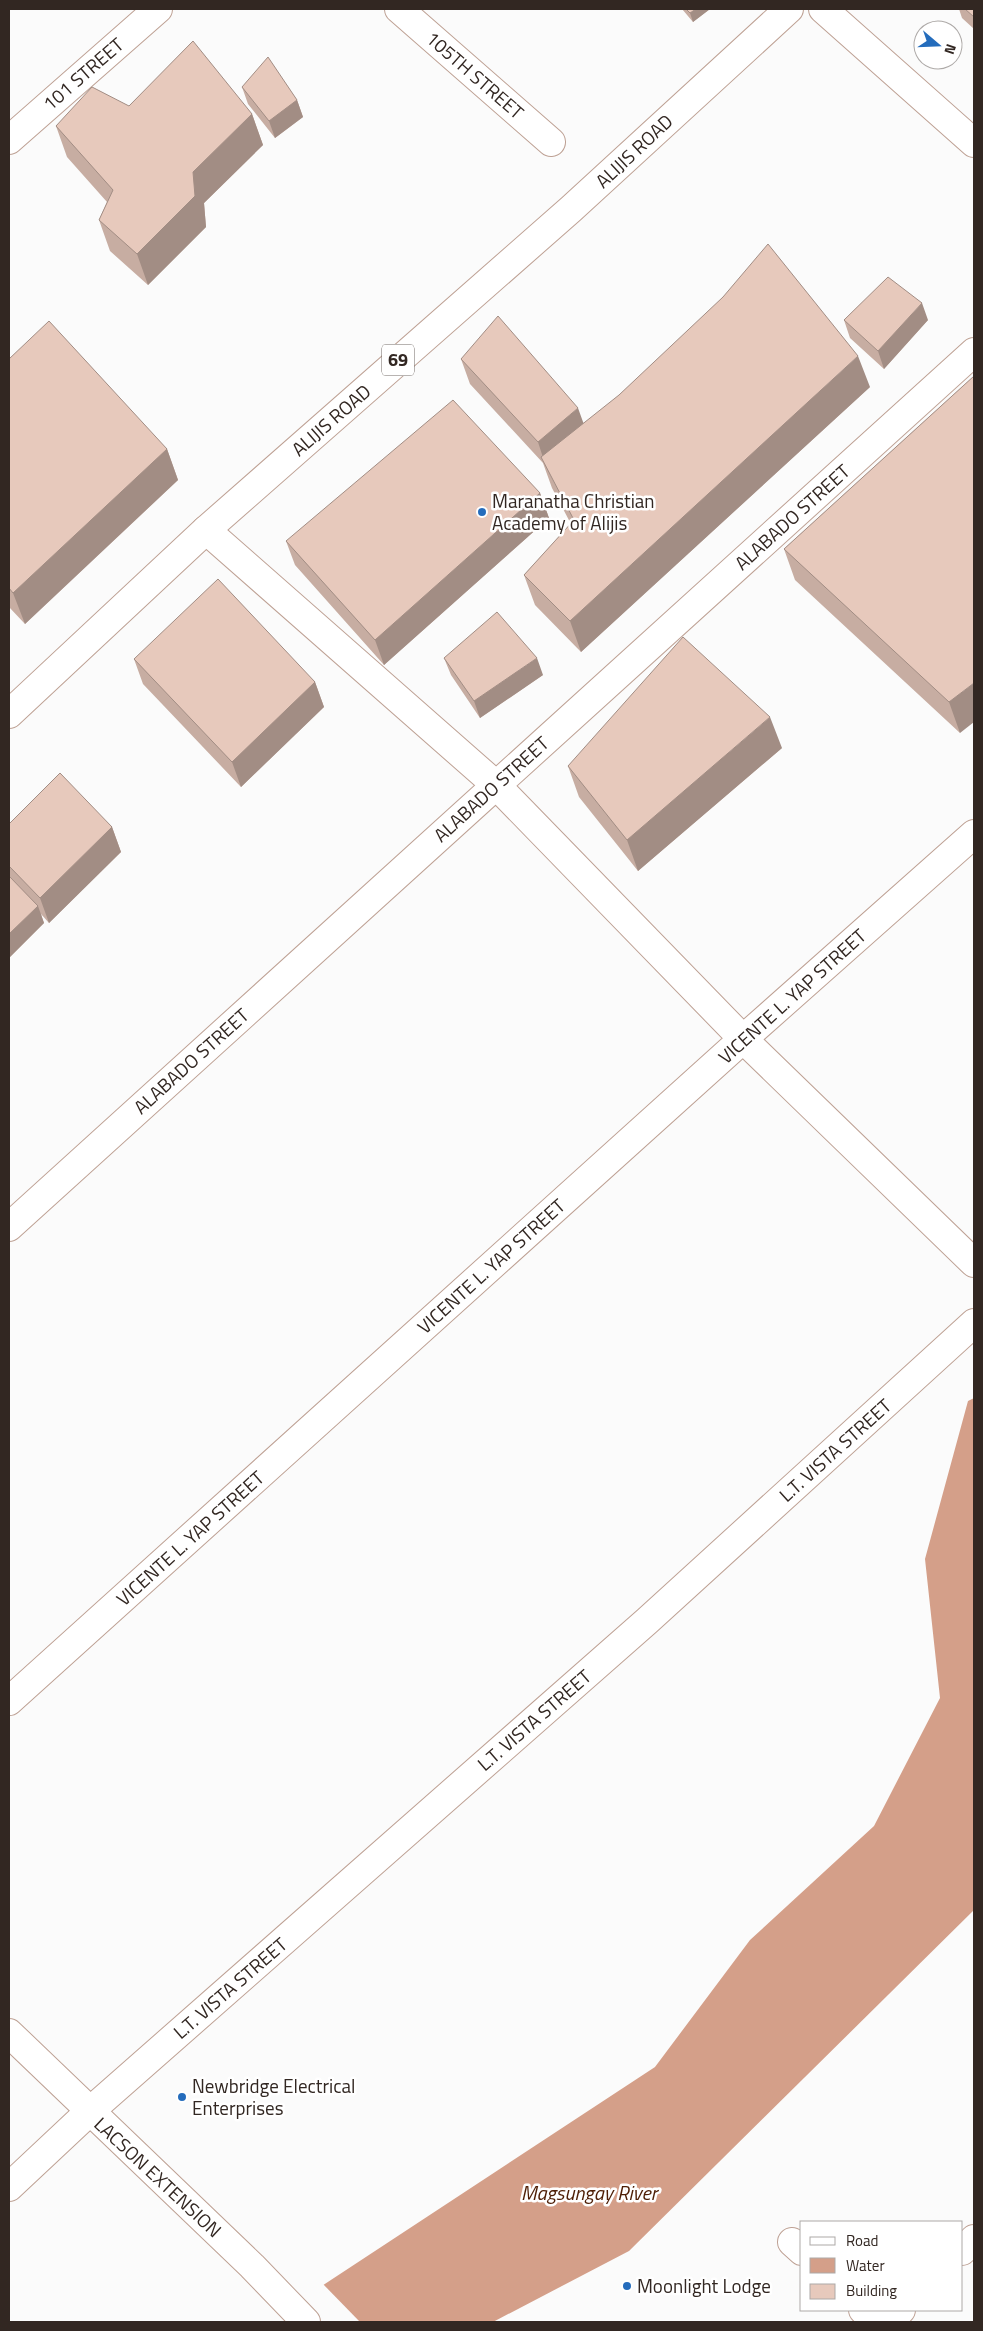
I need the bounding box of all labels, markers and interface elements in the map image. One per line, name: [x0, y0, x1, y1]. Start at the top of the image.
north arrow: [913, 20, 963, 70]
street label: 105TH STREET: [420, 24, 531, 126]
street label: 101 STREET: [36, 30, 130, 117]
text: N: [939, 41, 962, 57]
street label: ALIJIS ROAD: [588, 107, 679, 194]
road number: 69: [382, 344, 414, 376]
street label: ALIJIS ROAD: [284, 377, 377, 462]
street label: ALABADO STREET: [727, 457, 856, 576]
place label: Maranatha Christian Academy of Alijis: [492, 486, 655, 537]
marker: Maranatha Christian Academy of Alijis: [476, 506, 488, 518]
street label: ALABADO STREET: [426, 729, 555, 848]
street label: VICENTE L. YAP STREET: [711, 921, 872, 1070]
street label: ALABADO STREET: [126, 1001, 255, 1120]
street label: VICENTE L. YAP STREET: [410, 1191, 571, 1340]
street label: L.T. VISTA STREET: [772, 1391, 897, 1508]
street label: VICENTE L. YAP STREET: [109, 1463, 270, 1612]
street label: L.T. VISTA STREET: [470, 1662, 597, 1777]
street label: L.T. VISTA STREET: [166, 1930, 293, 2045]
place label: Newbridge Electrical Enterprises: [192, 2071, 355, 2122]
marker: Newbridge Electrical Enterprises: [176, 2091, 188, 2103]
street label: LACSON EXTENSION: [88, 2110, 229, 2244]
water label: Magsungay River: [521, 2177, 660, 2208]
legend: [800, 2221, 963, 2311]
text: Road: [846, 2229, 878, 2252]
text: Water: [846, 2254, 885, 2277]
place label: Moonlight Lodge: [637, 2271, 771, 2300]
text: Building: [846, 2279, 897, 2302]
marker: Moonlight Lodge: [621, 2280, 633, 2292]

